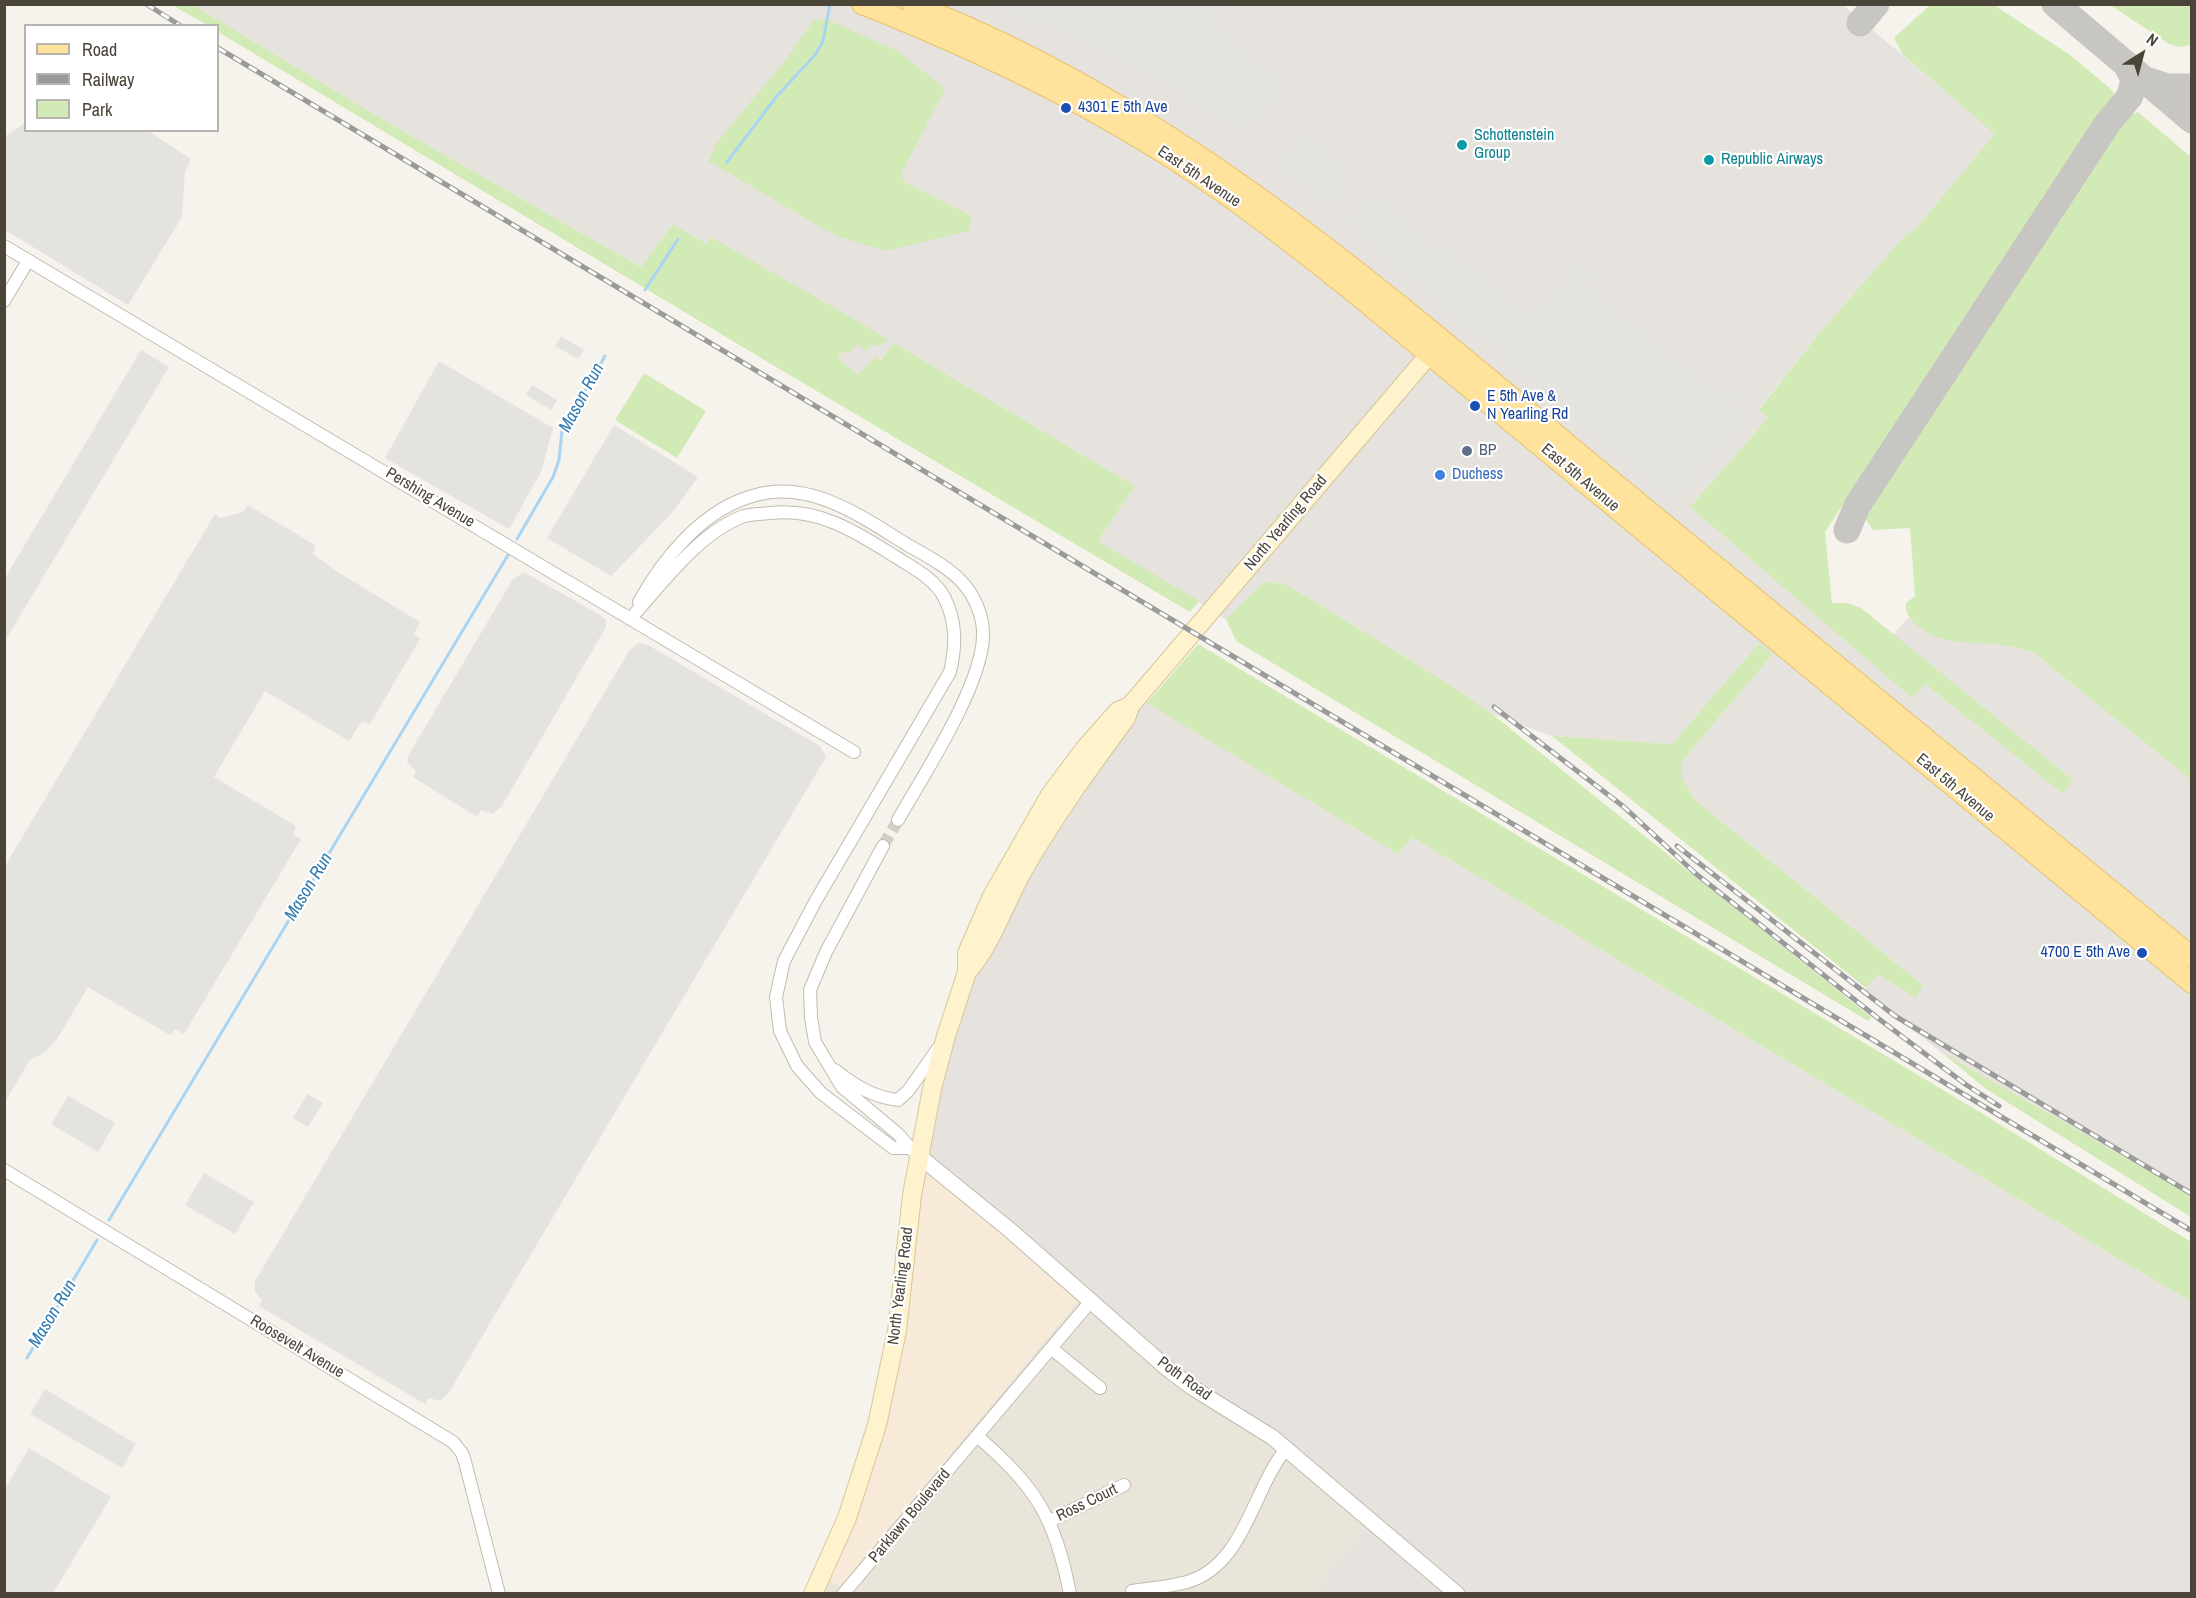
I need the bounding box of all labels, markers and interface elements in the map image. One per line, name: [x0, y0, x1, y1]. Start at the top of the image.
legend: [24, 24, 219, 132]
north arrow: [2112, 24, 2172, 84]
text: N: [2142, 28, 2163, 51]
text: Road: [82, 37, 117, 62]
text: Railway: [82, 67, 135, 92]
text: Park: [82, 97, 112, 122]
place label: 4301 E 5th Ave: [1078, 98, 1168, 118]
marker: 4301 E 5th Ave: [1059, 101, 1073, 115]
place label: Schottenstein Group: [1474, 126, 1554, 164]
marker: Schottenstein Group: [1455, 138, 1469, 152]
street label: East 5th Avenue: [1154, 142, 1244, 212]
place label: Republic Airways: [1721, 150, 1823, 170]
marker: Republic Airways: [1702, 153, 1716, 167]
water label: Mason Run: [555, 360, 609, 436]
place label: E 5th Ave & N Yearling Rd: [1487, 387, 1568, 425]
marker: E 5th Ave & N Yearling Rd: [1468, 399, 1482, 413]
street label: East 5th Avenue: [1537, 440, 1623, 516]
place label: BP: [1479, 441, 1497, 461]
marker: BP: [1460, 444, 1474, 458]
street label: Pershing Avenue: [382, 464, 478, 532]
place label: Duchess: [1452, 465, 1503, 485]
marker: Duchess: [1433, 468, 1447, 482]
street label: North Yearling Road: [1241, 471, 1331, 575]
street label: East 5th Avenue: [1912, 750, 1998, 826]
water label: Mason Run: [280, 849, 338, 925]
place label: 4700 E 5th Ave: [2040, 943, 2130, 963]
marker: 4700 E 5th Ave: [2135, 946, 2149, 960]
street label: North Yearling Road: [884, 1226, 918, 1346]
water label: Mason Run: [24, 1276, 82, 1352]
street label: Roosevelt Avenue: [247, 1311, 347, 1383]
street label: Poth Road: [1153, 1353, 1215, 1405]
street label: Parklawn Boulevard: [865, 1465, 955, 1567]
street label: Ross Court: [1053, 1480, 1121, 1526]

